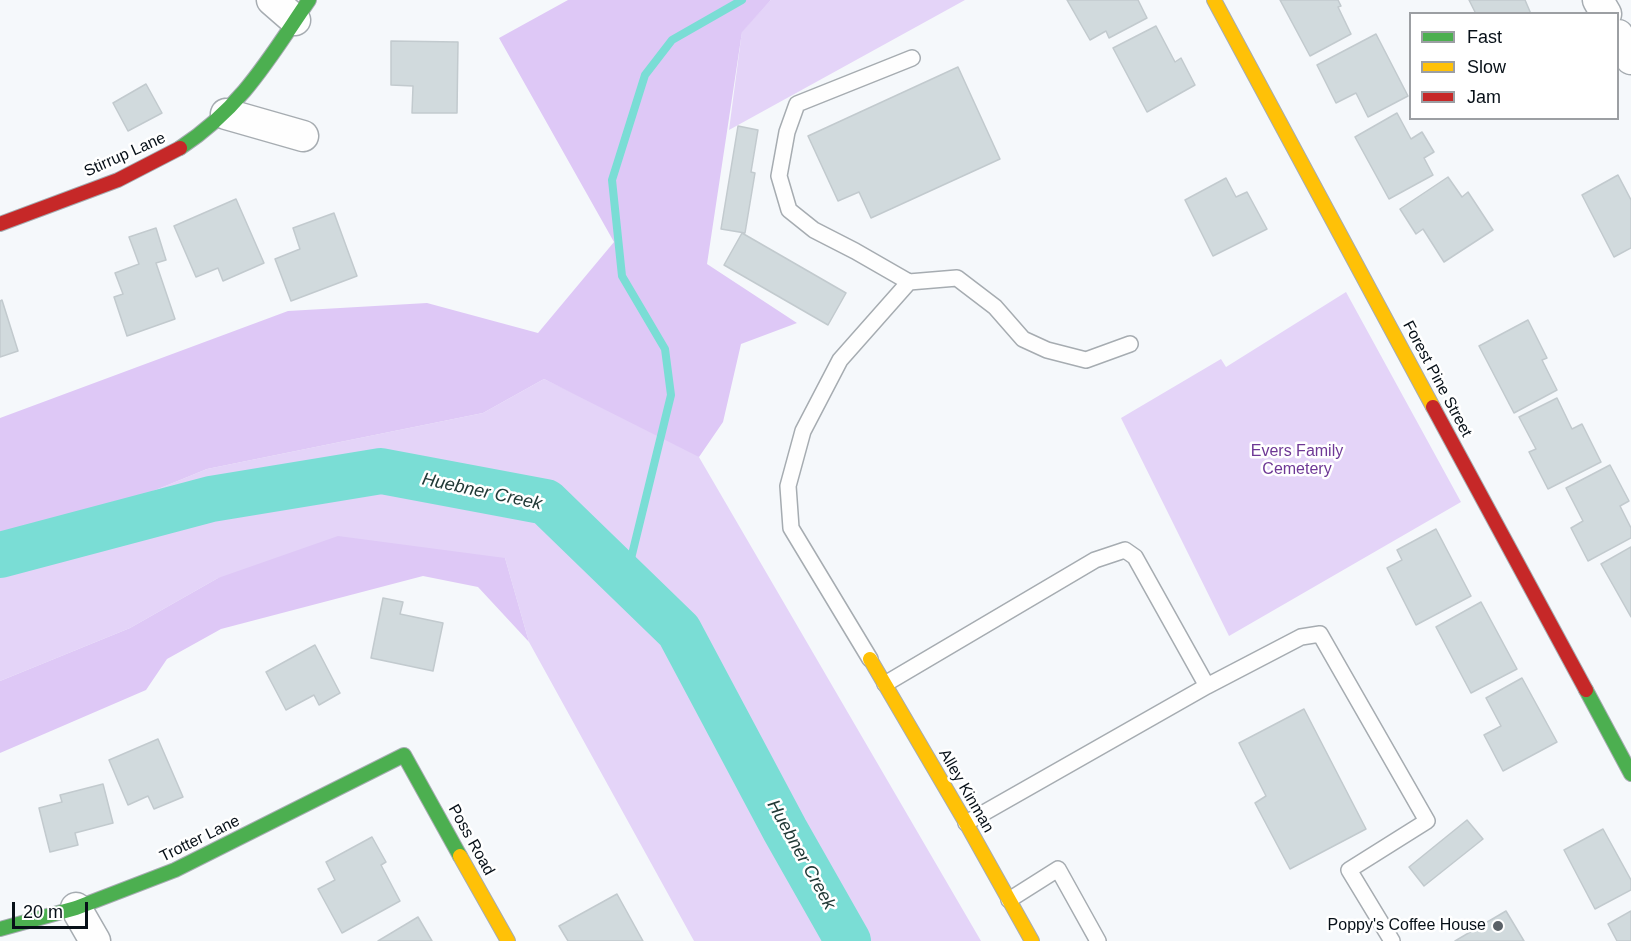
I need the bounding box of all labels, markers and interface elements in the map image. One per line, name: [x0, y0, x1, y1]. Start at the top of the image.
legend: [1409, 12, 1619, 120]
text: Fast: [1467, 27, 1502, 47]
text: Slow: [1467, 57, 1506, 77]
text: Jam: [1467, 87, 1501, 107]
street label: Stirrup Lane: [81, 129, 169, 181]
street label: Forest Pine Street: [1398, 318, 1476, 440]
park label: Evers Family Cemetery: [1251, 442, 1343, 480]
water label: Huebner Creek: [420, 469, 544, 515]
street label: Alley Kinman: [934, 746, 998, 836]
water label: Huebner Creek: [762, 796, 840, 914]
street label: Poss Road: [444, 801, 498, 879]
street label: Trotter Lane: [157, 811, 243, 867]
scale bar: [15, 890, 92, 928]
text: 20 m: [23, 902, 63, 922]
place label: Poppy's Coffee House: [1328, 916, 1486, 936]
marker: Poppy's Coffee House: [1491, 919, 1505, 933]

